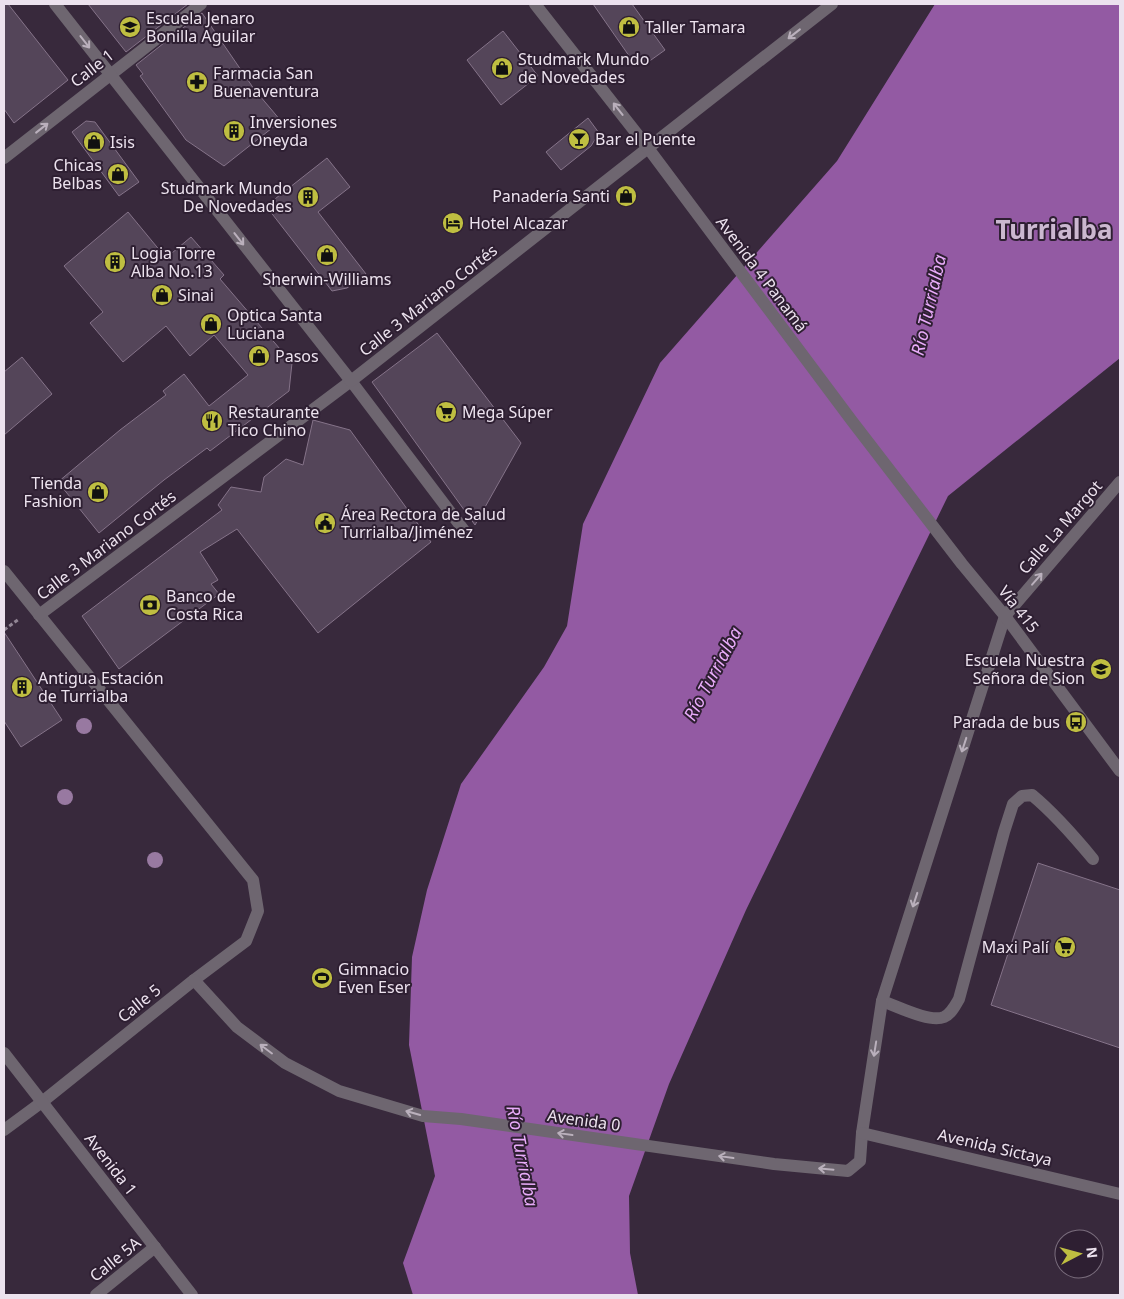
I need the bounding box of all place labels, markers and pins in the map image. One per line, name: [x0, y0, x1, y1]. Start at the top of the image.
place label: Escuela Jenaro Bonilla Aguilar: [146, 7, 256, 47]
school or university icon: Escuela Jenaro Bonilla Aguilar: [118, 15, 142, 39]
shop icon: Taller Tamara: [617, 15, 641, 39]
place label: Taller Tamara: [645, 16, 745, 38]
place label: Studmark Mundo de Novedades: [518, 48, 649, 88]
shop icon: Studmark Mundo de Novedades: [490, 56, 514, 80]
place label: Farmacia San Buenaventura: [213, 62, 319, 102]
pharmacy icon: Farmacia San Buenaventura: [185, 70, 209, 94]
place label: Inversiones Oneyda: [250, 111, 337, 151]
building icon: Inversiones Oneyda: [222, 119, 246, 143]
bar icon: Bar el Puente: [567, 127, 591, 151]
place label: Bar el Puente: [595, 128, 696, 150]
shop icon: Isis: [82, 130, 106, 154]
place label: Isis: [110, 131, 135, 153]
place label: Chicas Belbas: [52, 154, 102, 194]
shop icon: Chicas Belbas: [106, 162, 130, 186]
place label: Studmark Mundo De Novedades: [161, 177, 292, 217]
shop icon: Panadería Santi: [614, 184, 638, 208]
building icon: Studmark Mundo De Novedades: [296, 185, 320, 209]
place label: Panadería Santi: [492, 185, 610, 207]
hotel icon: Hotel Alcazar: [441, 211, 465, 235]
place label: Hotel Alcazar: [469, 212, 568, 234]
place label: Logia Torre Alba No.13: [131, 242, 216, 282]
shop icon: Sherwin-Williams: [315, 243, 339, 267]
building icon: Logia Torre Alba No.13: [103, 250, 127, 274]
place label: Sherwin-Williams: [262, 268, 392, 290]
shop icon: Sinai: [150, 283, 174, 307]
place label: Sinai: [178, 284, 214, 306]
place label: Optica Santa Luciana: [227, 304, 322, 344]
shop icon: Optica Santa Luciana: [199, 312, 223, 336]
shop icon: Pasos: [247, 344, 271, 368]
place label: Pasos: [275, 345, 319, 367]
supermarket icon: Mega Súper: [434, 400, 458, 424]
place label: Restaurante Tico Chino: [228, 401, 319, 441]
place label: Mega Súper: [462, 401, 553, 423]
restaurant icon: Restaurante Tico Chino: [200, 409, 224, 433]
place label: Tienda Fashion: [23, 472, 82, 512]
shop icon: Tienda Fashion: [86, 480, 110, 504]
place label: Área Rectora de Salud Turrialba/Jiménez: [341, 503, 506, 543]
public building icon: Área Rectora de Salud Turrialba/Jiménez: [313, 511, 337, 535]
place label: Banco de Costa Rica: [166, 585, 243, 625]
bank icon: Banco de Costa Rica: [138, 593, 162, 617]
place label: Escuela Nuestra Señora de Sion: [965, 649, 1085, 689]
school or university icon: Escuela Nuestra Señora de Sion: [1089, 657, 1113, 681]
place label: Antigua Estación de Turrialba: [38, 667, 164, 707]
building icon: Antigua Estación de Turrialba: [10, 675, 34, 699]
bus stop icon: Parada de bus: [1064, 710, 1088, 734]
place label: Parada de bus: [953, 711, 1060, 733]
supermarket icon: Maxi Palí: [1053, 935, 1077, 959]
place label: Maxi Palí: [982, 936, 1050, 958]
place label: Gimnacio Even Eser: [338, 958, 411, 998]
sports icon: Gimnacio Even Eser: [310, 966, 334, 990]

